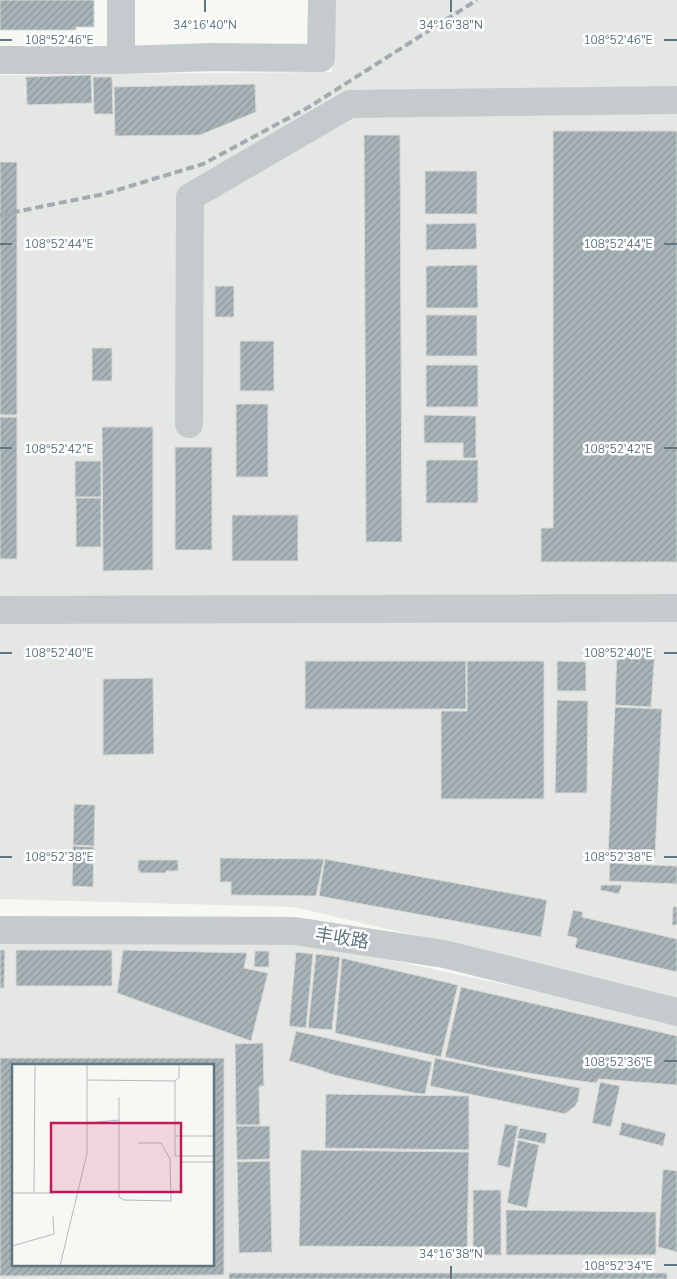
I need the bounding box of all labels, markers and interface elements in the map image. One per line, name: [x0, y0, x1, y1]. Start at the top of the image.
text: 34°16'40"N: [173, 17, 237, 33]
text: 34°16'38"N: [419, 17, 483, 33]
text: 108°52'46"E: [24, 32, 94, 48]
text: 108°52'46"E: [583, 32, 653, 48]
text: 108°52'44"E: [24, 236, 94, 252]
text: 108°52'44"E: [583, 236, 653, 252]
text: 108°52'42"E: [24, 441, 94, 457]
text: 108°52'42"E: [583, 441, 653, 457]
text: 108°52'40"E: [24, 645, 94, 661]
text: 108°52'40"E: [583, 645, 653, 661]
text: 108°52'38"E: [24, 849, 94, 865]
text: 108°52'38"E: [583, 849, 653, 865]
street label: 丰收路: [313, 922, 371, 954]
text: 108°52'36"E: [583, 1054, 653, 1070]
inset map: [12, 1064, 215, 1266]
text: 34°16'38"N: [419, 1246, 483, 1262]
text: 108°52'34"E: [583, 1258, 653, 1274]

